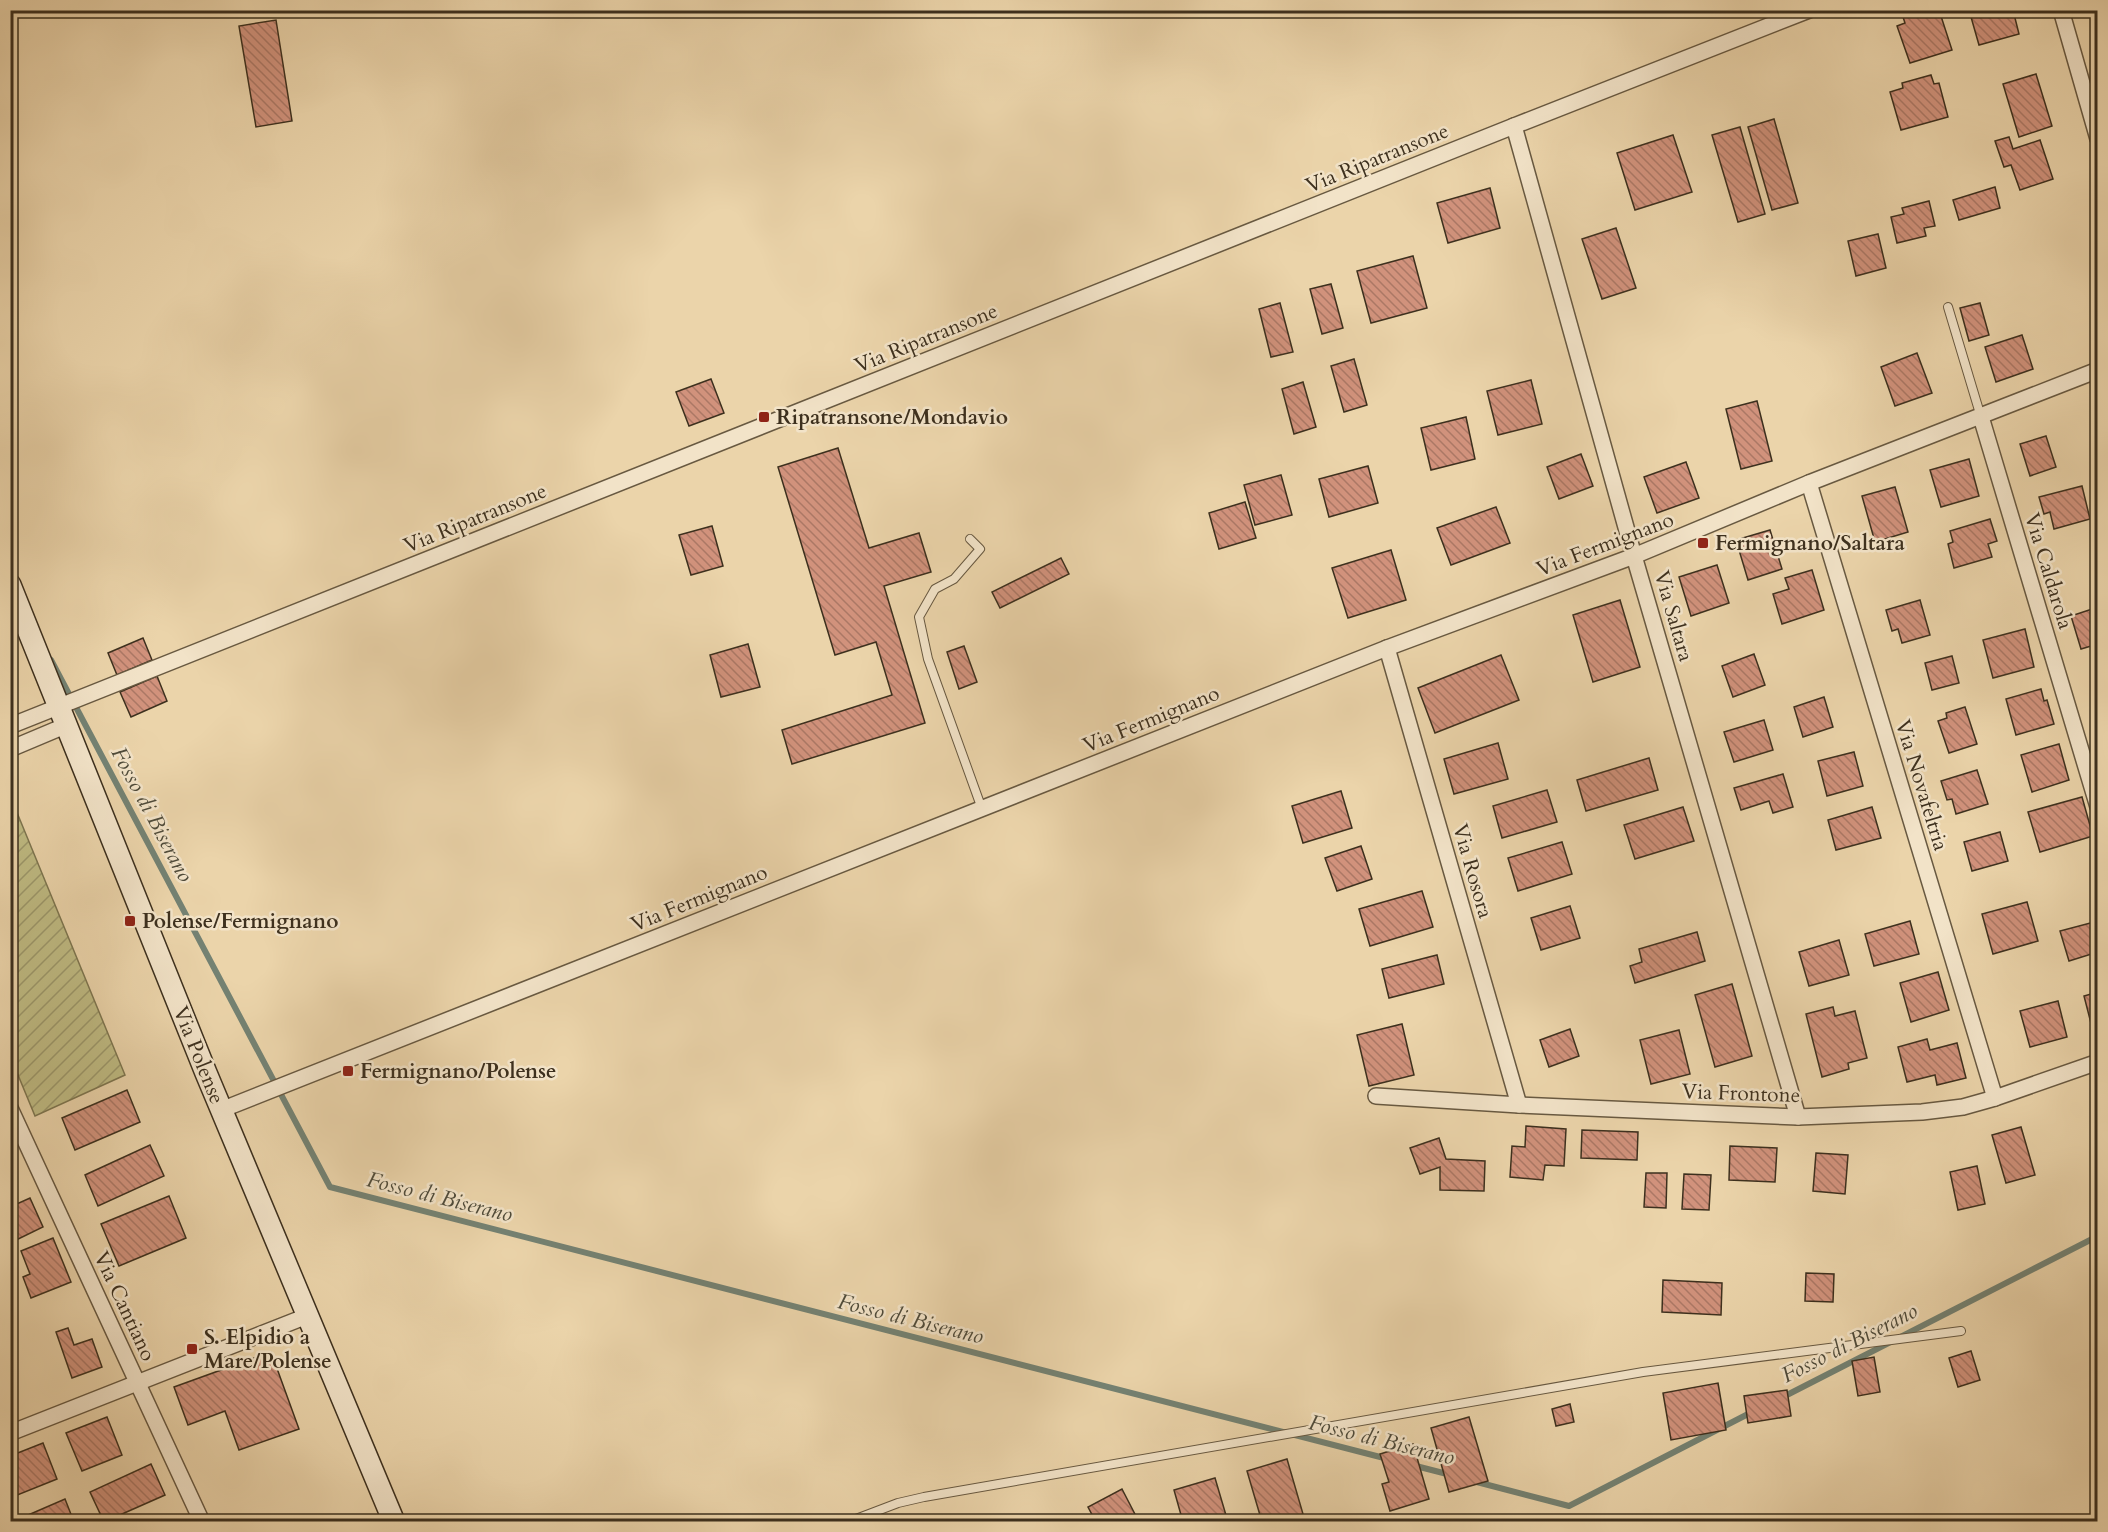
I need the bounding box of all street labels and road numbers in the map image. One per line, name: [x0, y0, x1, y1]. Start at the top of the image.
street label: Via Ripatransone: [1301, 117, 1453, 200]
street label: Via Ripatransone: [850, 297, 1002, 380]
street label: Via Ripatransone: [399, 477, 551, 560]
street label: Via Fermignano: [1532, 505, 1678, 584]
street label: Via Caldarola: [2017, 509, 2080, 633]
street label: Via Saltara: [1647, 567, 1700, 665]
street label: Via Fermignano: [1079, 679, 1224, 760]
street label: Via Novafeltria: [1888, 716, 1955, 854]
street label: Via Rosora: [1445, 820, 1500, 922]
street label: Via Fermignano: [627, 858, 772, 939]
street label: Via Polense: [166, 1002, 231, 1108]
street label: Via Frontone: [1681, 1077, 1801, 1110]
street label: Via Cantiano: [86, 1247, 163, 1366]

